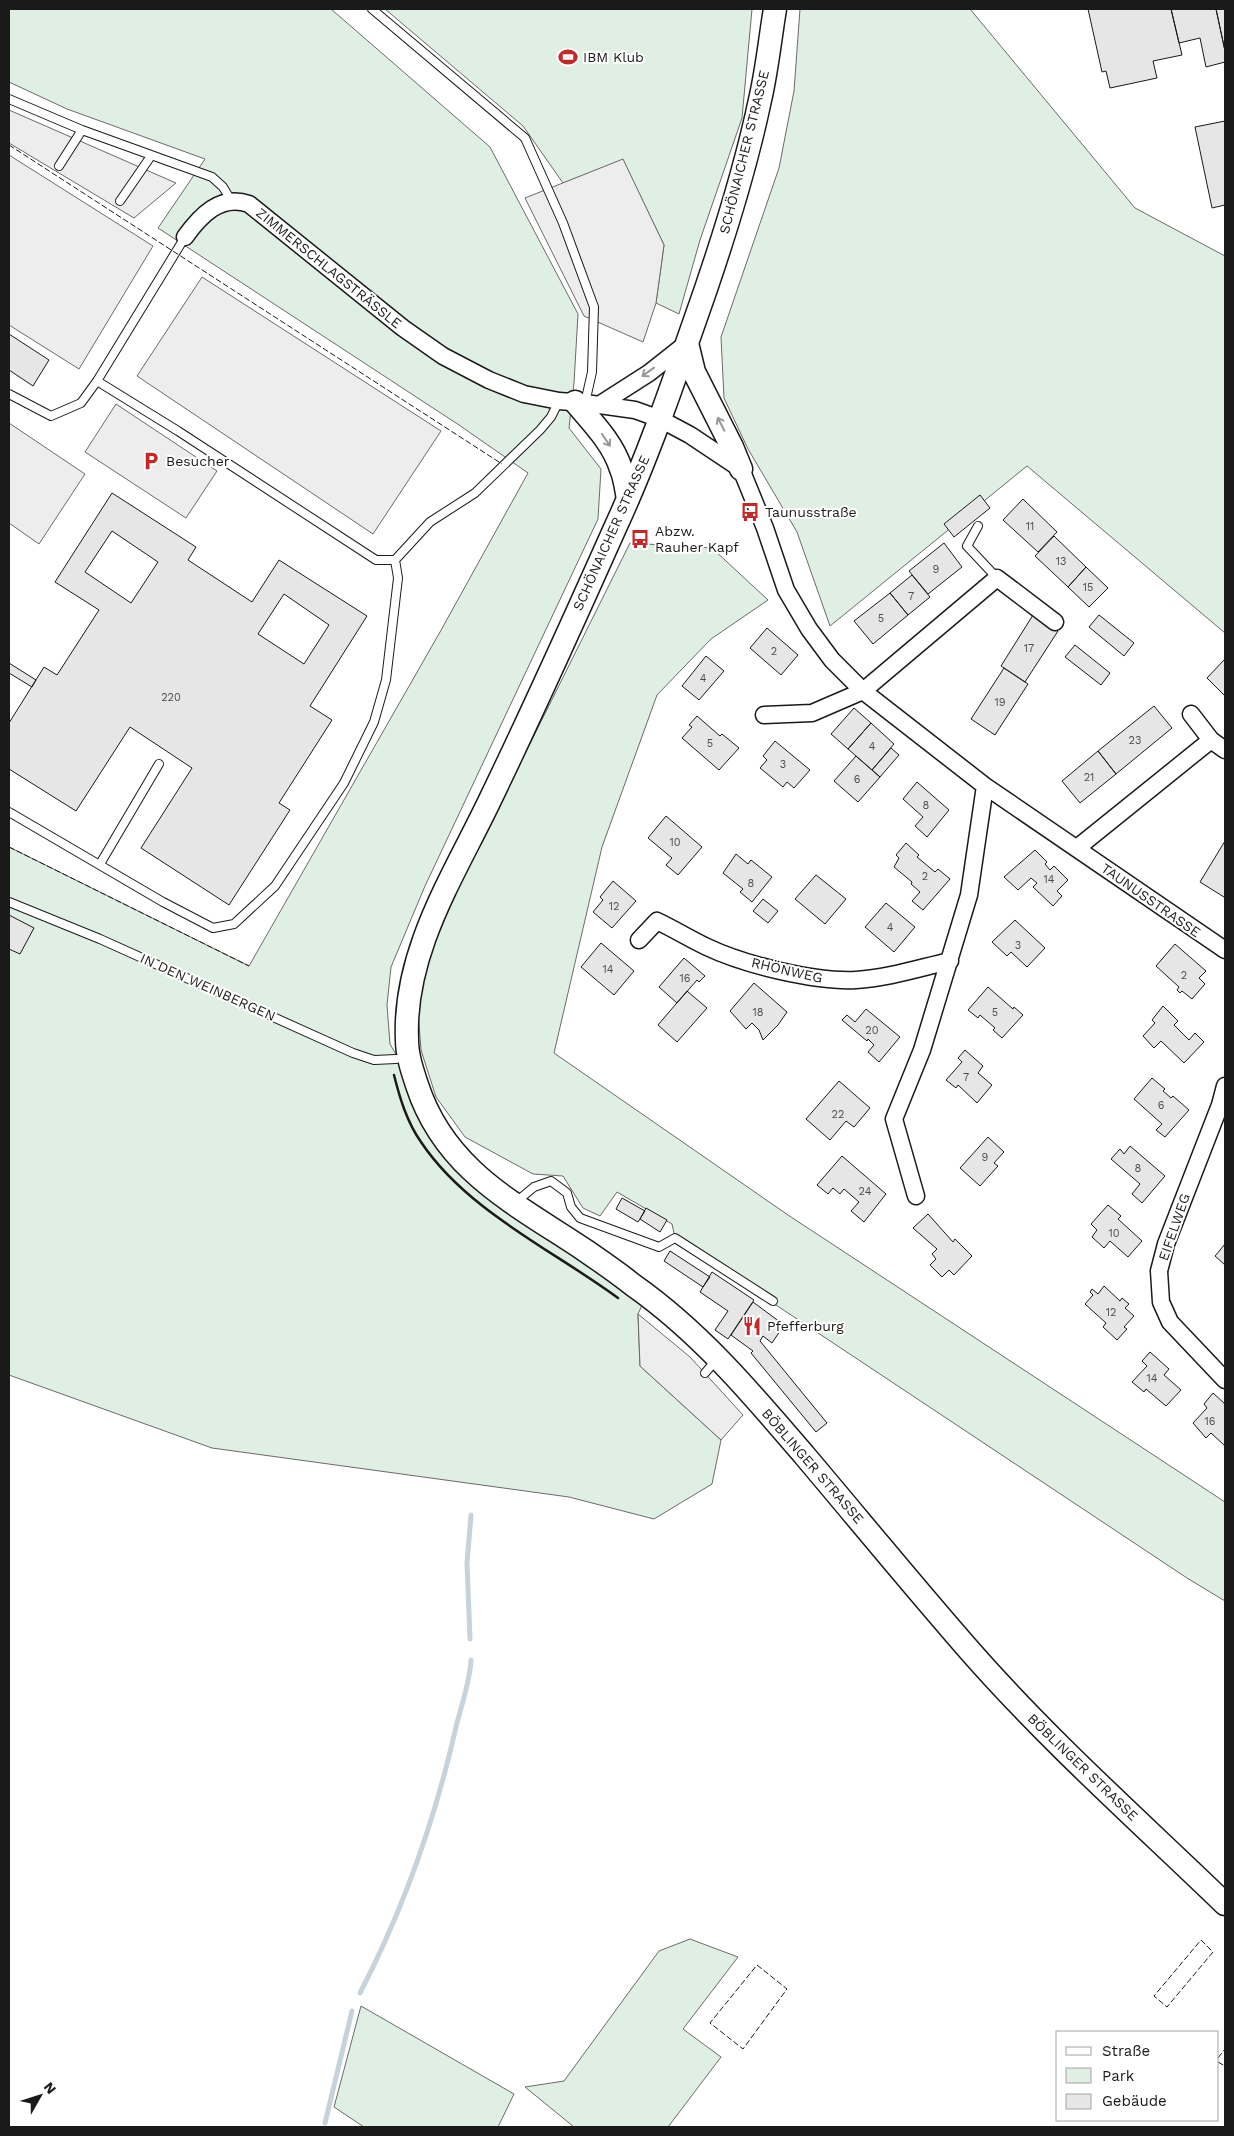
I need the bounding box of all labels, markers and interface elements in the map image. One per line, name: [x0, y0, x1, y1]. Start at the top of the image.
sports icon: IBM Klub: [557, 46, 579, 68]
place label: IBM Klub: [583, 49, 644, 65]
street label: SCHÖNAICHER STRASSE: [716, 68, 772, 236]
street label: ZIMMERSCHLAGSTRÄSSLE: [253, 204, 405, 332]
one-way arrow: [642, 367, 656, 378]
one-way arrow: [716, 417, 726, 432]
one-way arrow: [601, 433, 611, 447]
parking icon: Besucher: [140, 450, 162, 472]
place label: Besucher: [166, 453, 230, 469]
street label: SCHÖNAICHER STRASSE: [569, 453, 653, 613]
bus stop icon: Taunusstraße: [739, 501, 761, 523]
place label: Taunusstraße: [765, 504, 857, 520]
house number: 11: [1026, 520, 1034, 533]
place label: Abzw. Rauher Kapf: [655, 523, 739, 555]
bus stop icon: Abzw. Rauher Kapf: [629, 528, 651, 550]
house number: 13: [1056, 555, 1066, 568]
house number: 9: [933, 563, 940, 576]
house number: 15: [1083, 581, 1093, 594]
house number: 7: [908, 590, 914, 603]
house number: 5: [878, 612, 884, 625]
house number: 17: [1024, 642, 1034, 655]
house number: 2: [771, 645, 777, 658]
house number: 4: [700, 672, 707, 685]
house number: 220: [161, 691, 181, 704]
house number: 19: [994, 696, 1006, 709]
house number: 23: [1129, 734, 1141, 747]
house number: 5: [707, 737, 713, 750]
house number: 4: [869, 740, 876, 753]
house number: 3: [780, 758, 786, 771]
house number: 21: [1084, 771, 1094, 784]
house number: 6: [854, 773, 861, 786]
house number: 8: [923, 799, 930, 812]
house number: 10: [669, 836, 681, 849]
street label: TAUNUSSTRASSE: [1098, 860, 1204, 940]
house number: 2: [922, 870, 928, 883]
house number: 14: [1043, 873, 1055, 886]
house number: 8: [748, 877, 755, 890]
house number: 12: [609, 900, 619, 913]
house number: 4: [887, 921, 894, 934]
house number: 3: [1015, 939, 1021, 952]
street label: IN DEN WEINBERGEN: [138, 950, 278, 1024]
street label: RHÖNWEG: [750, 954, 824, 986]
house number: 14: [602, 963, 614, 976]
house number: 2: [1181, 969, 1187, 982]
house number: 16: [680, 972, 691, 985]
house number: 18: [752, 1006, 764, 1019]
house number: 5: [992, 1006, 998, 1019]
house number: 20: [865, 1024, 879, 1037]
house number: 7: [963, 1071, 969, 1084]
house number: 6: [1158, 1099, 1165, 1112]
house number: 22: [832, 1108, 844, 1121]
house number: 9: [982, 1151, 989, 1164]
house number: 8: [1135, 1162, 1142, 1175]
house number: 24: [859, 1185, 872, 1198]
street label: EIFELWEG: [1155, 1191, 1193, 1263]
house number: 10: [1108, 1227, 1120, 1240]
house number: 12: [1106, 1306, 1116, 1319]
restaurant icon: Pfefferburg: [741, 1315, 763, 1337]
place label: Pfefferburg: [767, 1318, 844, 1334]
house number: 14: [1146, 1372, 1158, 1385]
street label: BÖBLINGER STRASSE: [759, 1405, 867, 1527]
house number: 16: [1205, 1415, 1216, 1428]
street label: BÖBLINGER STRASSE: [1025, 1710, 1141, 1824]
legend: [1056, 2031, 1219, 2121]
text: Straße: [1102, 2042, 1150, 2060]
text: Park: [1102, 2067, 1135, 2085]
north arrow: [15, 2071, 65, 2121]
text: N: [41, 2079, 60, 2097]
text: Gebäude: [1102, 2092, 1167, 2110]

